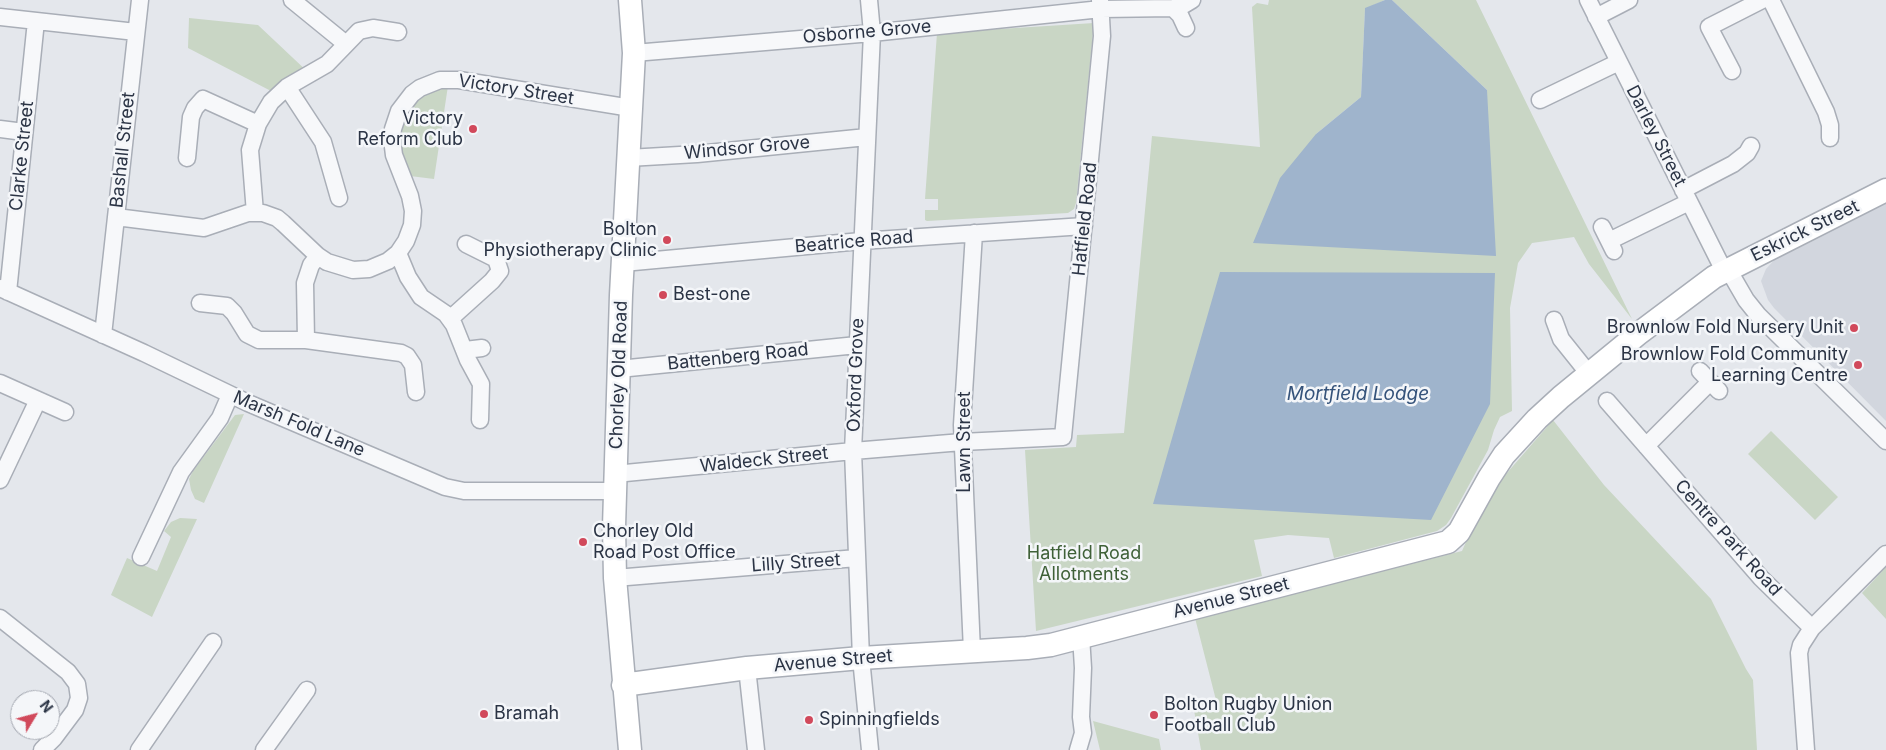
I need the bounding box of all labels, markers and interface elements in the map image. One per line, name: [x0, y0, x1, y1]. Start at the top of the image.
street label: Osborne Grove: [802, 16, 932, 48]
street label: Victory Street: [457, 70, 575, 110]
street label: Darley Street: [1621, 82, 1691, 190]
street label: Bashall Street: [106, 91, 140, 209]
street label: Clarke Street: [5, 100, 39, 212]
place label: Victory Reform Club: [357, 108, 463, 150]
marker: Victory Reform Club: [467, 123, 479, 135]
street label: Windsor Grove: [683, 132, 811, 164]
street label: Hatfield Road: [1068, 161, 1102, 277]
street label: Eskrick Street: [1747, 196, 1863, 266]
place label: Bolton Physiotherapy Clinic: [483, 219, 657, 262]
street label: Beatrice Road: [794, 226, 914, 258]
marker: Bolton Physiotherapy Clinic: [661, 234, 673, 246]
place label: Best-one: [673, 284, 751, 306]
marker: Best-one: [657, 289, 669, 301]
street label: Chorley Old Road: [606, 300, 632, 450]
place label: Brownlow Fold Nursery Unit: [1607, 317, 1844, 339]
street label: Oxford Grove: [843, 318, 869, 432]
marker: Brownlow Fold Nursery Unit: [1848, 322, 1860, 334]
street label: Battenberg Road: [666, 339, 810, 375]
place label: Brownlow Fold Community Learning Centre: [1621, 344, 1848, 386]
marker: Brownlow Fold Community Learning Centre: [1852, 359, 1864, 371]
water label: Mortfield Lodge: [1287, 383, 1429, 405]
street label: Marsh Fold Lane: [230, 387, 368, 461]
street label: Lawn Street: [954, 391, 976, 493]
street label: Waldeck Street: [699, 443, 829, 477]
street label: Centre Park Road: [1670, 475, 1786, 601]
place label: Chorley Old Road Post Office: [593, 521, 736, 564]
marker: Chorley Old Road Post Office: [577, 536, 589, 548]
park label: Hatfield Road Allotments: [1027, 543, 1141, 586]
street label: Lilly Street: [751, 549, 841, 577]
street label: Avenue Street: [1171, 573, 1291, 623]
street label: Avenue Street: [773, 645, 893, 677]
north arrow: [10, 690, 60, 740]
place label: Bolton Rugby Union Football Club: [1164, 694, 1332, 736]
text: N: [37, 697, 57, 716]
place label: Bramah: [494, 703, 559, 725]
marker: Bramah: [478, 708, 490, 720]
place label: Spinningfields: [819, 709, 940, 731]
marker: Bolton Rugby Union Football Club: [1148, 709, 1160, 721]
marker: Spinningfields: [803, 714, 815, 726]

